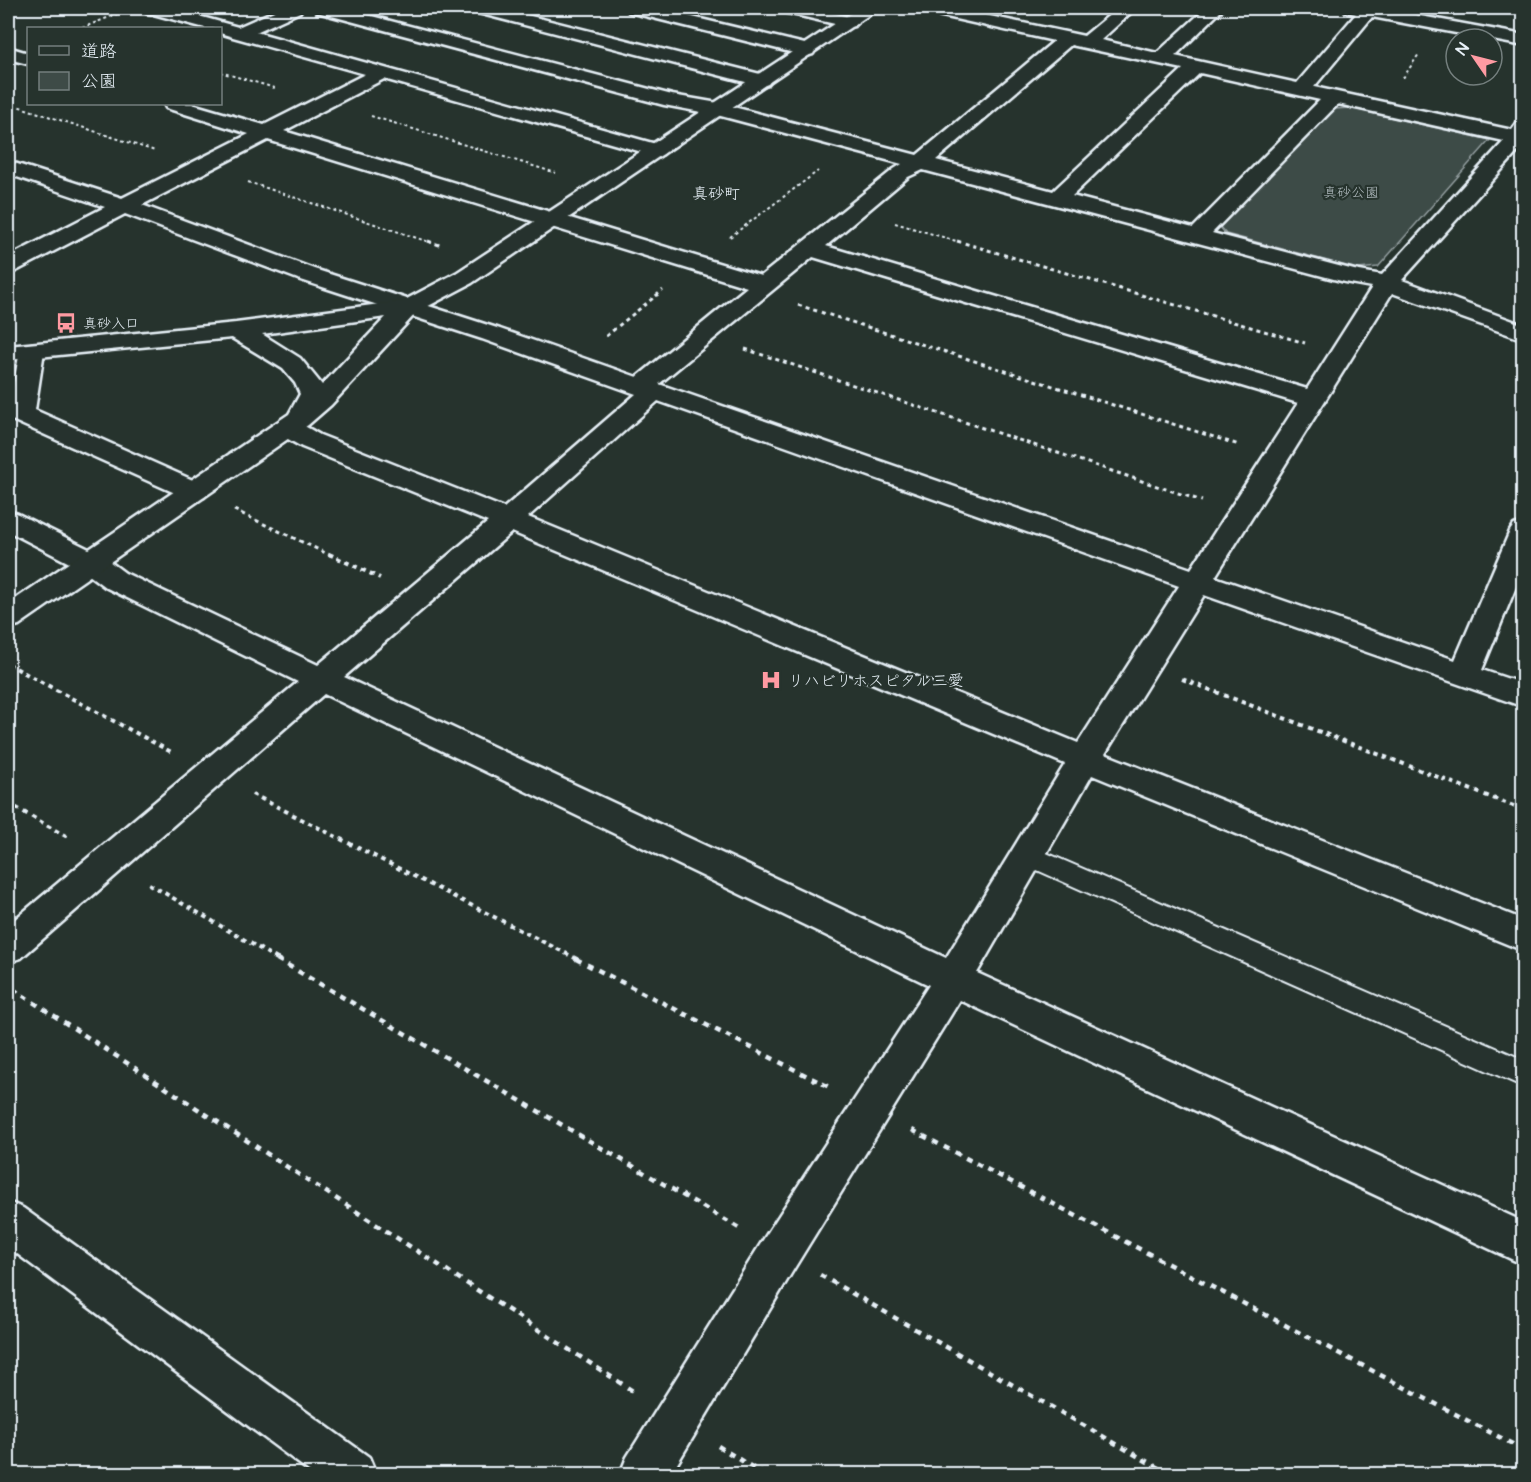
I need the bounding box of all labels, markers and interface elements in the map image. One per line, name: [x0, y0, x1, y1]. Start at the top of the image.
legend: [27, 27, 222, 105]
north arrow: [1444, 27, 1504, 87]
text: 道路: [81, 39, 117, 64]
text: N: [1451, 39, 1474, 59]
text: 公園: [81, 69, 117, 94]
district label: 真砂町: [692, 183, 740, 205]
park label: 真砂公園: [1323, 183, 1379, 203]
bus stop icon: 真砂入口: [54, 311, 78, 335]
place label: 真砂入口: [83, 314, 139, 334]
hospital icon: リハビリホスピタル三愛: [759, 668, 783, 692]
place label: リハビリホスピタル三愛: [788, 670, 964, 692]

